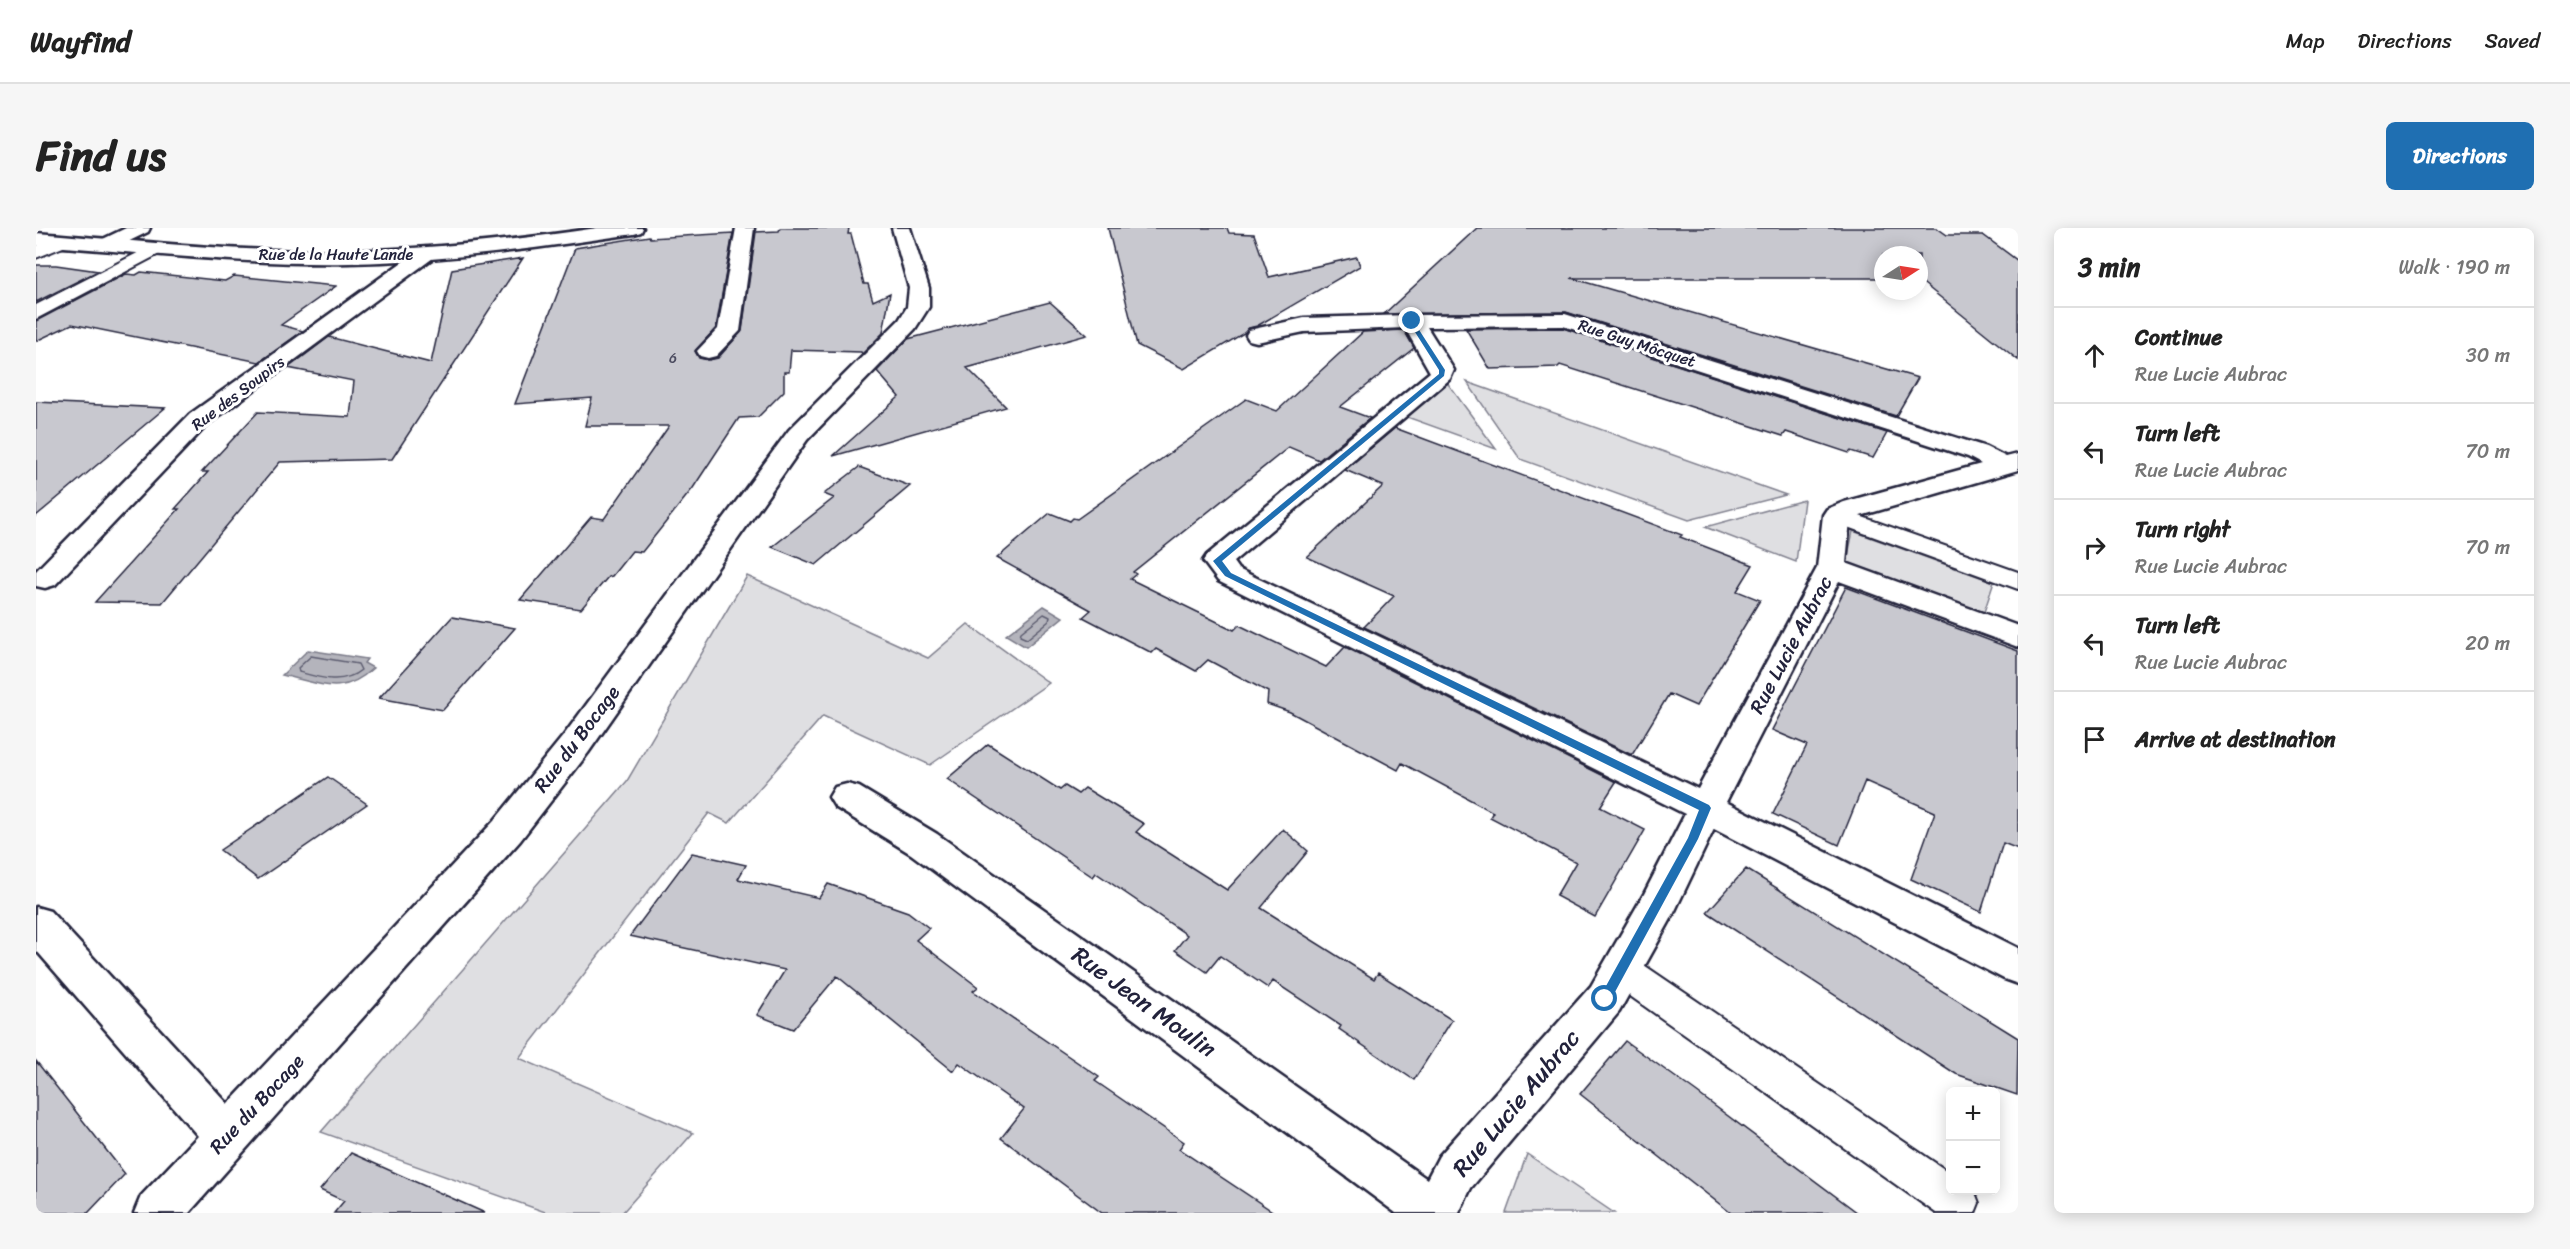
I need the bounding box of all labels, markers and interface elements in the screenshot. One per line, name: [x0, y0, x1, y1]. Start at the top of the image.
text: Wayfind: [30, 17, 131, 66]
text: Map: [2286, 22, 2324, 60]
text: Directions: [2357, 22, 2452, 60]
text: Saved: [2485, 22, 2540, 60]
text: Find us: [36, 119, 166, 193]
button: Directions: [2386, 122, 2534, 190]
street label: Rue de la Haute Lande: [259, 240, 414, 269]
text: 3 min: [2078, 244, 2140, 290]
north arrow: [1874, 246, 1928, 300]
text: Walk · 190 m: [2398, 250, 2510, 285]
route end: [1398, 307, 1424, 333]
street label: Rue Guy Môcquet: [1574, 310, 1700, 376]
text: Continue: [2135, 318, 2223, 357]
text: 30 m: [2466, 338, 2510, 373]
icon: ahead: [2078, 339, 2111, 372]
house number: 6: [669, 346, 677, 371]
street label: Rue des Soupirs: [185, 347, 292, 438]
text: Rue Lucie Aubrac: [2135, 357, 2287, 392]
text: Turn left: [2135, 414, 2220, 453]
text: 70 m: [2465, 434, 2510, 469]
icon: left: [2078, 435, 2111, 468]
text: Rue Lucie Aubrac: [2135, 453, 2287, 488]
text: Turn right: [2135, 510, 2230, 549]
text: 70 m: [2465, 530, 2510, 565]
icon: right: [2078, 531, 2111, 564]
text: Rue Lucie Aubrac: [2135, 549, 2287, 584]
street label: Rue Lucie Aubrac: [1740, 570, 1842, 720]
text: Turn left: [2135, 606, 2220, 645]
text: 20 m: [2465, 626, 2510, 661]
icon: left: [2078, 627, 2111, 660]
text: Rue Lucie Aubrac: [2135, 645, 2287, 680]
street label: Rue du Bocage: [525, 677, 630, 800]
text: Arrive at destination: [2135, 720, 2336, 759]
icon: arrive: [2078, 723, 2111, 756]
street label: Rue Jean Moulin: [1062, 935, 1226, 1069]
route start: [1591, 985, 1617, 1011]
street label: Rue Lucie Aubrac: [1441, 1020, 1591, 1186]
street label: Rue du Bocage: [201, 1045, 313, 1163]
map controls: [1946, 1087, 2000, 1195]
button: +: [1946, 1087, 2000, 1141]
button: −: [1946, 1141, 2000, 1195]

